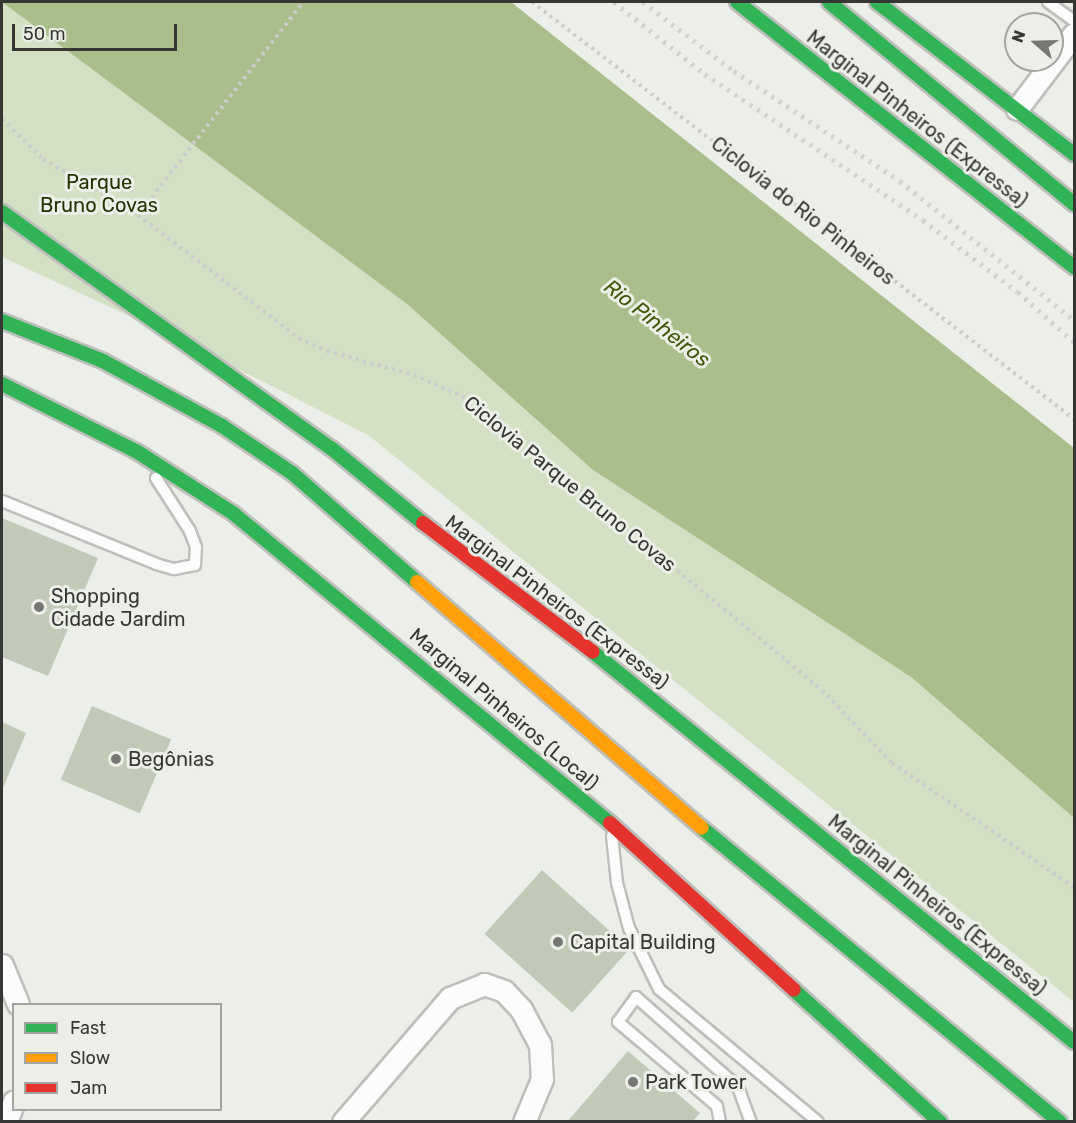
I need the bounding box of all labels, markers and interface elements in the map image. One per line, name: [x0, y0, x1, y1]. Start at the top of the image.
scale bar: [15, 12, 180, 50]
north arrow: [1004, 12, 1064, 72]
text: 50 m: [23, 23, 66, 45]
street label: Marginal Pinheiros (Expressa): [802, 25, 1032, 213]
text: N: [1008, 28, 1029, 45]
street label: Ciclovia do Rio Pinheiros: [706, 132, 900, 290]
park label: Parque Bruno Covas: [40, 171, 158, 218]
water label: Rio Pinheiros: [599, 274, 715, 372]
street label: Ciclovia Parque Bruno Covas: [459, 391, 681, 577]
street label: Marginal Pinheiros (Expressa): [440, 510, 674, 694]
place label: Shopping Cidade Jardim: [51, 584, 186, 631]
marker: Shopping Cidade Jardim: [32, 600, 46, 614]
street label: Marginal Pinheiros (Local): [405, 623, 603, 795]
place label: Begônias: [128, 747, 214, 771]
marker: Begônias: [109, 752, 123, 766]
street label: Marginal Pinheiros (Expressa): [823, 810, 1051, 1000]
place label: Capital Building: [570, 930, 716, 954]
marker: Capital Building: [551, 935, 565, 949]
legend: [12, 1003, 222, 1111]
text: Fast: [70, 1017, 106, 1039]
text: Slow: [70, 1047, 110, 1069]
place label: Park Tower: [645, 1070, 747, 1094]
marker: Park Tower: [626, 1075, 640, 1089]
text: Jam: [70, 1077, 107, 1099]

